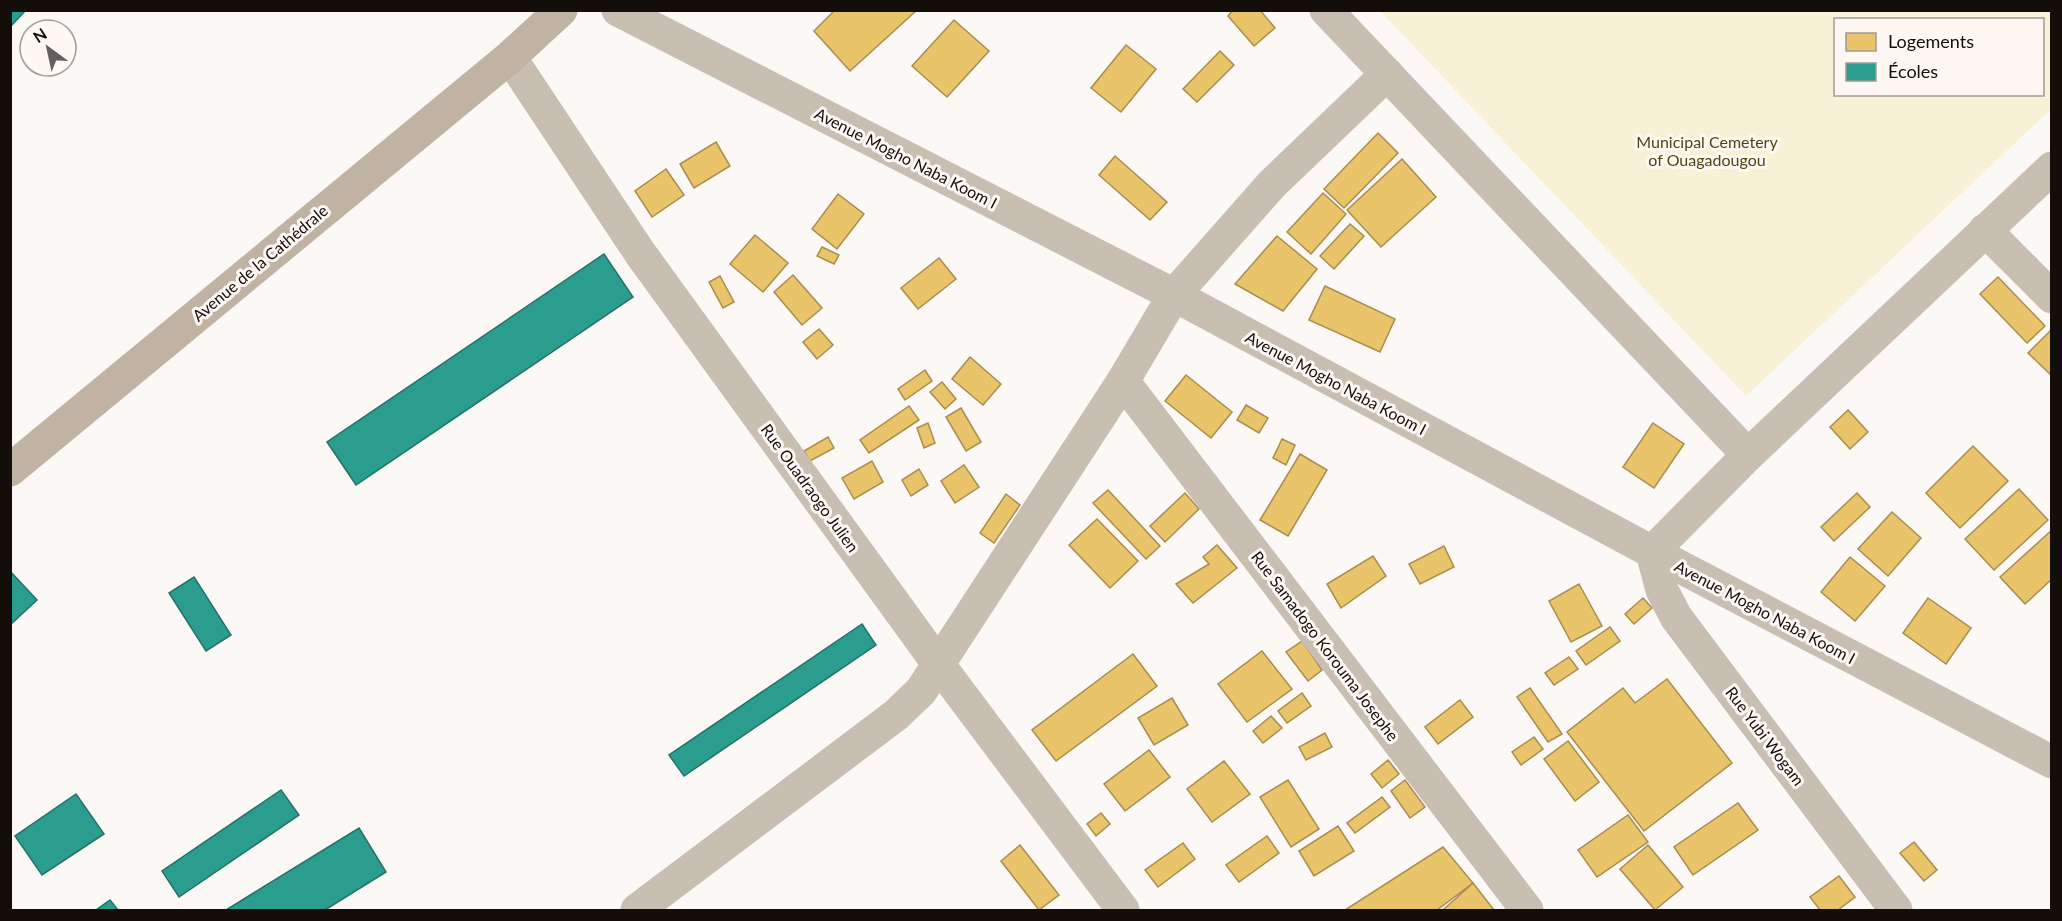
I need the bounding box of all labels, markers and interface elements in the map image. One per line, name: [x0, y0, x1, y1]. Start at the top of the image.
north arrow: [18, 18, 78, 78]
legend: [1834, 18, 2044, 96]
text: N: [29, 24, 50, 46]
text: Logements: [1888, 30, 1974, 52]
text: Écoles: [1888, 60, 1938, 82]
street label: Avenue Mogho Naba Koom I: [812, 103, 1001, 212]
park label: Municipal Cemetery of Ouagadougou: [1636, 132, 1778, 169]
street label: Avenue de la Cathédrale: [188, 200, 331, 325]
street label: Avenue Mogho Naba Koom I: [1243, 327, 1430, 438]
street label: Rue Ouadraogo Julien: [758, 420, 863, 555]
street label: Rue Samadogo Korouma Josephe: [1248, 547, 1403, 744]
street label: Avenue Mogho Naba Koom I: [1672, 556, 1859, 667]
street label: Rue Yubi Wogam: [1722, 683, 1809, 789]

